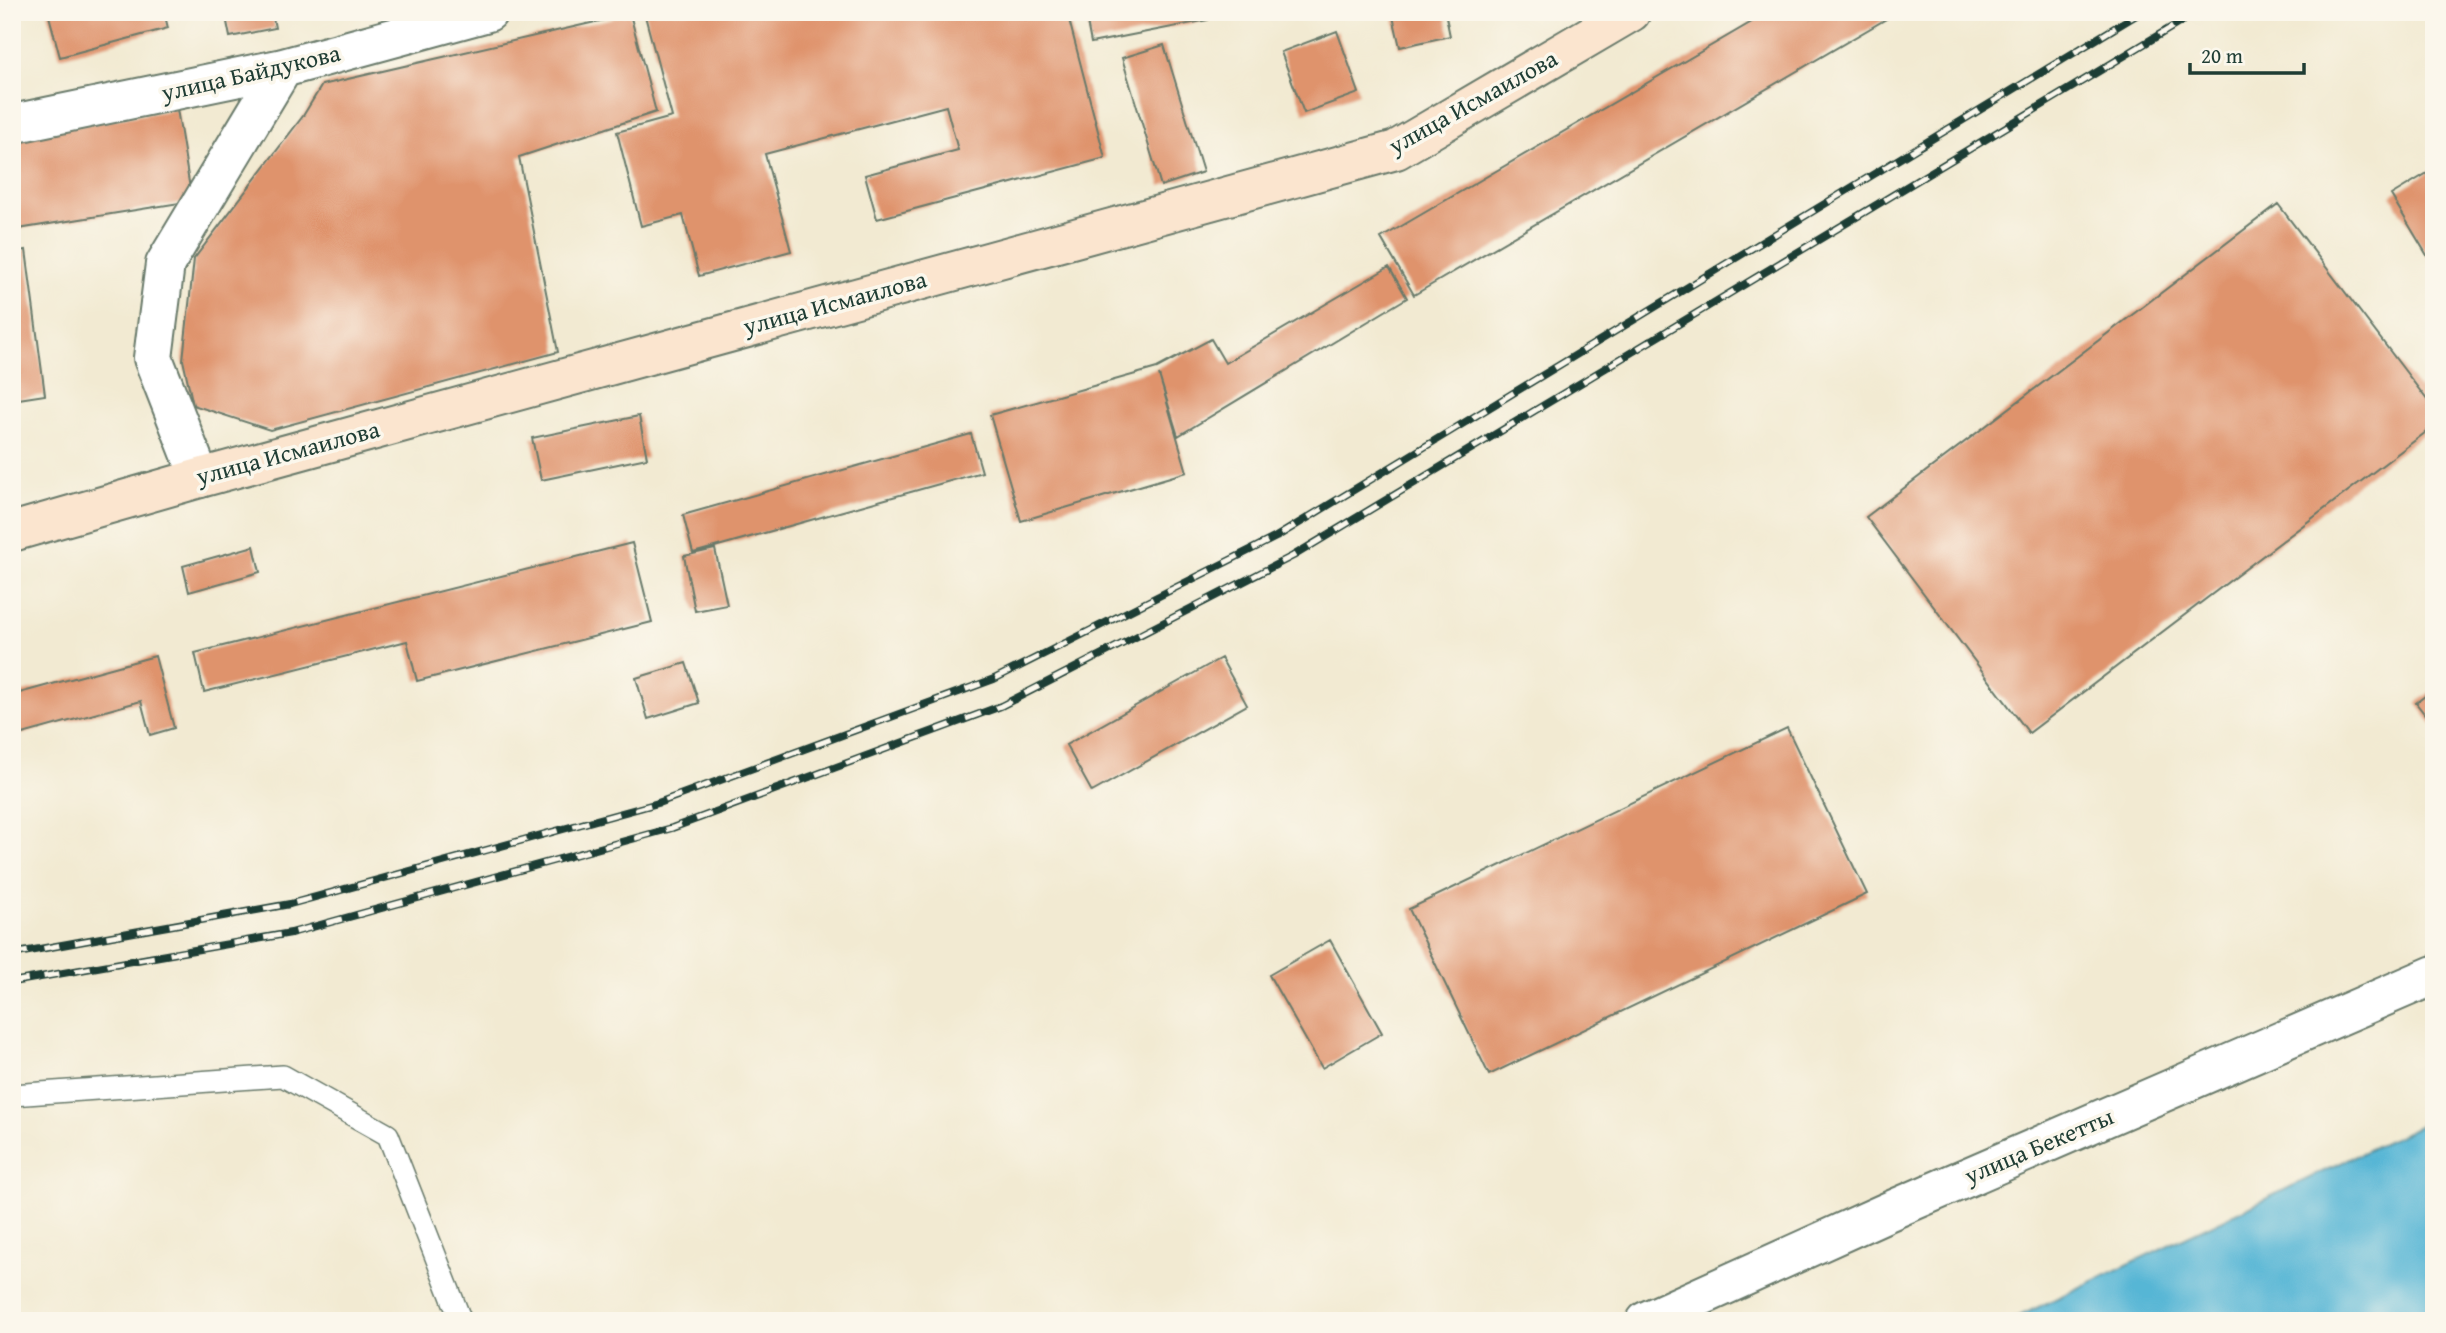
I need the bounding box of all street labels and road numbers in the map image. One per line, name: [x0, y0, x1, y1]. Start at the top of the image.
street label: улица Байдукова: [157, 35, 344, 110]
street label: улица Исмаилова: [1381, 40, 1564, 163]
street label: улица Исмаилова: [738, 261, 931, 344]
street label: улица Исмаилова: [191, 411, 384, 494]
street label: улица Бекетты: [1958, 1098, 2119, 1193]

